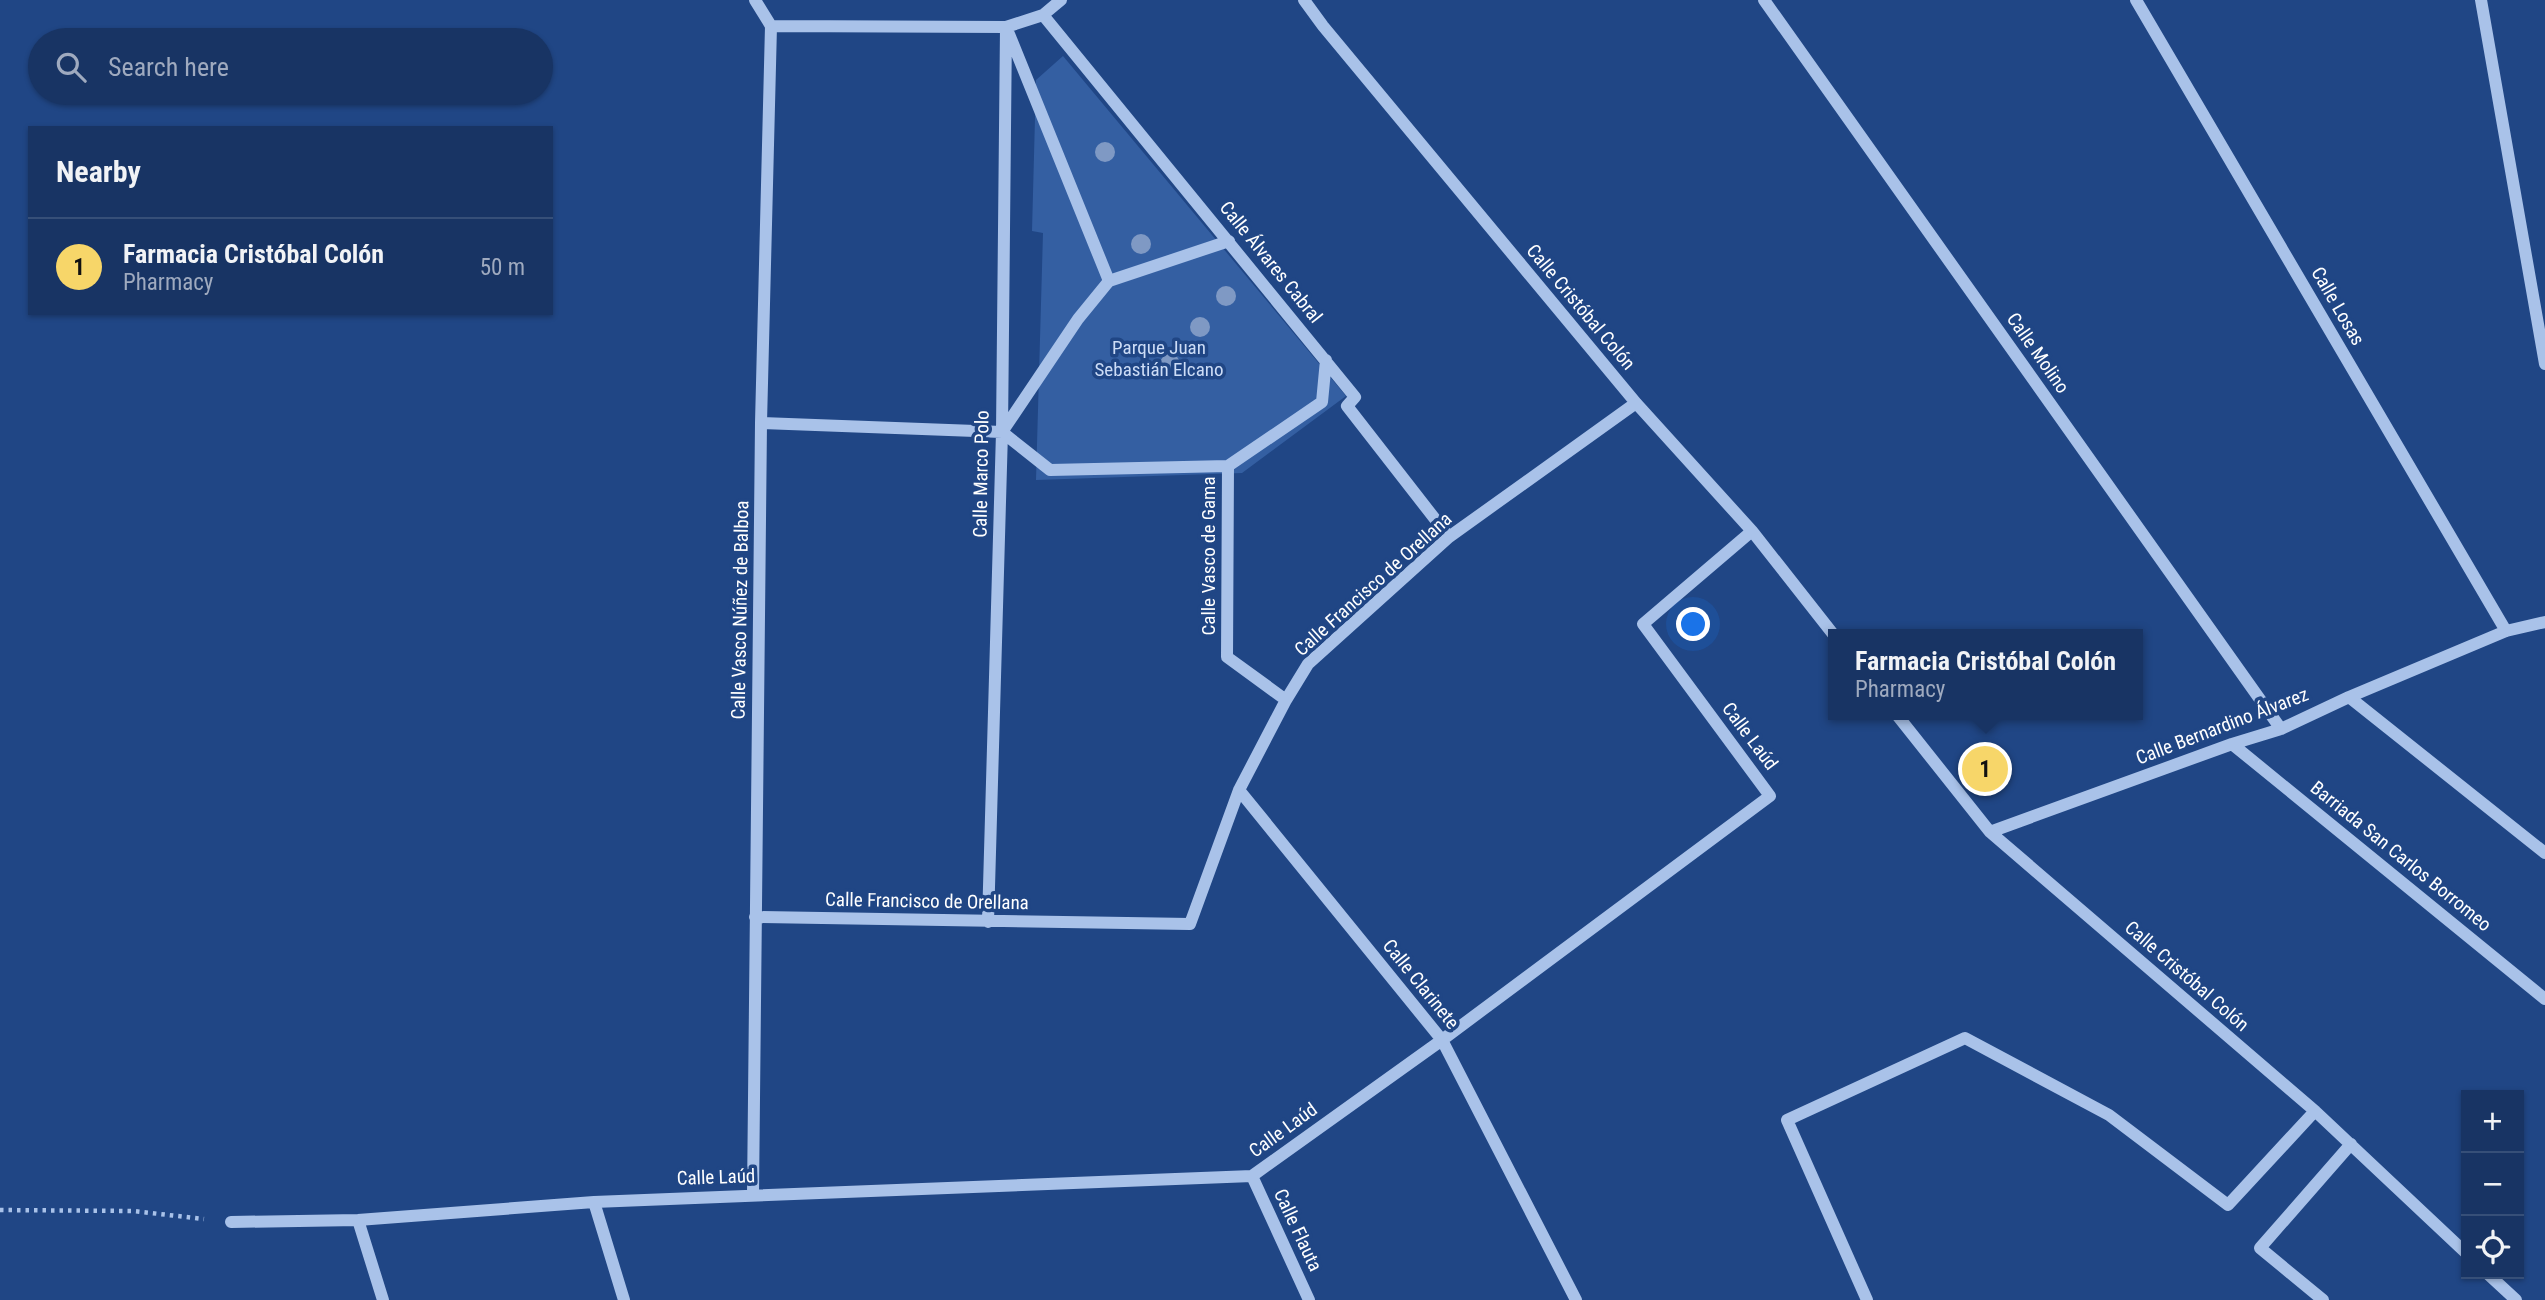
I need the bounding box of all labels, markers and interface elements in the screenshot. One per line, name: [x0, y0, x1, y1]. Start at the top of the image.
search box: [28, 28, 553, 105]
icon: search: [52, 48, 90, 86]
text: Search here: [108, 52, 229, 82]
text: Nearby: [56, 154, 141, 189]
street label: Calle Álvares Cabral: [1215, 197, 1327, 327]
text: Farmacia Cristóbal Colón: [123, 239, 384, 269]
street label: Calle Cristóbal Colón: [1522, 239, 1640, 375]
text: 1: [73, 254, 85, 281]
text: 50 m: [480, 254, 525, 281]
street label: Calle Losas: [2306, 263, 2370, 349]
text: Pharmacy: [123, 269, 213, 296]
street label: Calle Molino: [2002, 308, 2074, 398]
park label: Parque Juan Sebastián Elcano: [1095, 336, 1223, 381]
street label: Calle Marco Polo: [968, 410, 994, 538]
street label: Calle Vasco de Gama: [1197, 477, 1220, 635]
street label: Calle Vasco Núñez de Balboa: [727, 500, 753, 720]
street label: Calle Francisco de Orellana: [1290, 507, 1456, 661]
your location: [1676, 607, 1710, 641]
popup: [1828, 629, 2143, 720]
text: Farmacia Cristóbal Colón: [1855, 646, 2116, 676]
text: Pharmacy: [1855, 676, 1945, 703]
street label: Calle Bernardino Álvarez: [2132, 682, 2312, 770]
street label: Calle Laúd: [1717, 698, 1783, 774]
pin: 1: [1962, 743, 2008, 795]
street label: Barriada San Carlos Borromeo: [2306, 776, 2496, 936]
street label: Calle Francisco de Orellana: [825, 888, 1029, 914]
street label: Calle Cristóbal Colón: [2120, 916, 2254, 1036]
street label: Calle Clarinete: [1378, 934, 1464, 1034]
map controls: [2461, 1090, 2524, 1279]
button: +: [2461, 1090, 2524, 1153]
street label: Calle Laúd: [1244, 1098, 1322, 1162]
button: −: [2461, 1153, 2524, 1216]
street label: Calle Laúd: [676, 1164, 756, 1190]
street label: Calle Flauta: [1269, 1185, 1327, 1275]
button: locate: [2461, 1216, 2524, 1279]

